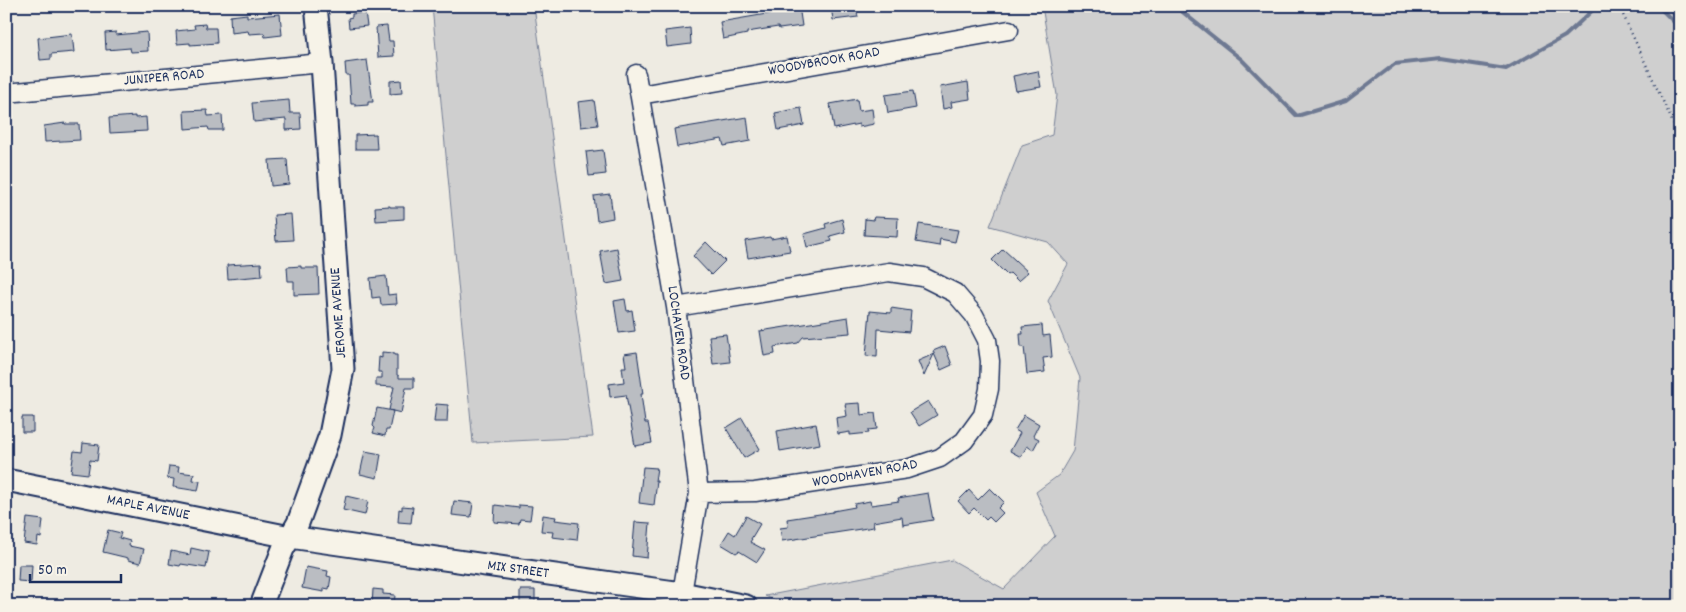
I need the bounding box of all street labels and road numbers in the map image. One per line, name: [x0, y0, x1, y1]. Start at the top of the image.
street label: WOODYBROOK ROAD: [766, 41, 882, 83]
street label: JUNIPER ROAD: [123, 63, 206, 92]
street label: JEROME AVENUE: [325, 267, 353, 359]
street label: LOCHAVEN ROAD: [661, 285, 696, 382]
street label: WOODHAVEN ROAD: [811, 454, 919, 494]
street label: MAPLE AVENUE: [105, 489, 191, 527]
street label: MIX STREET: [486, 555, 550, 585]

